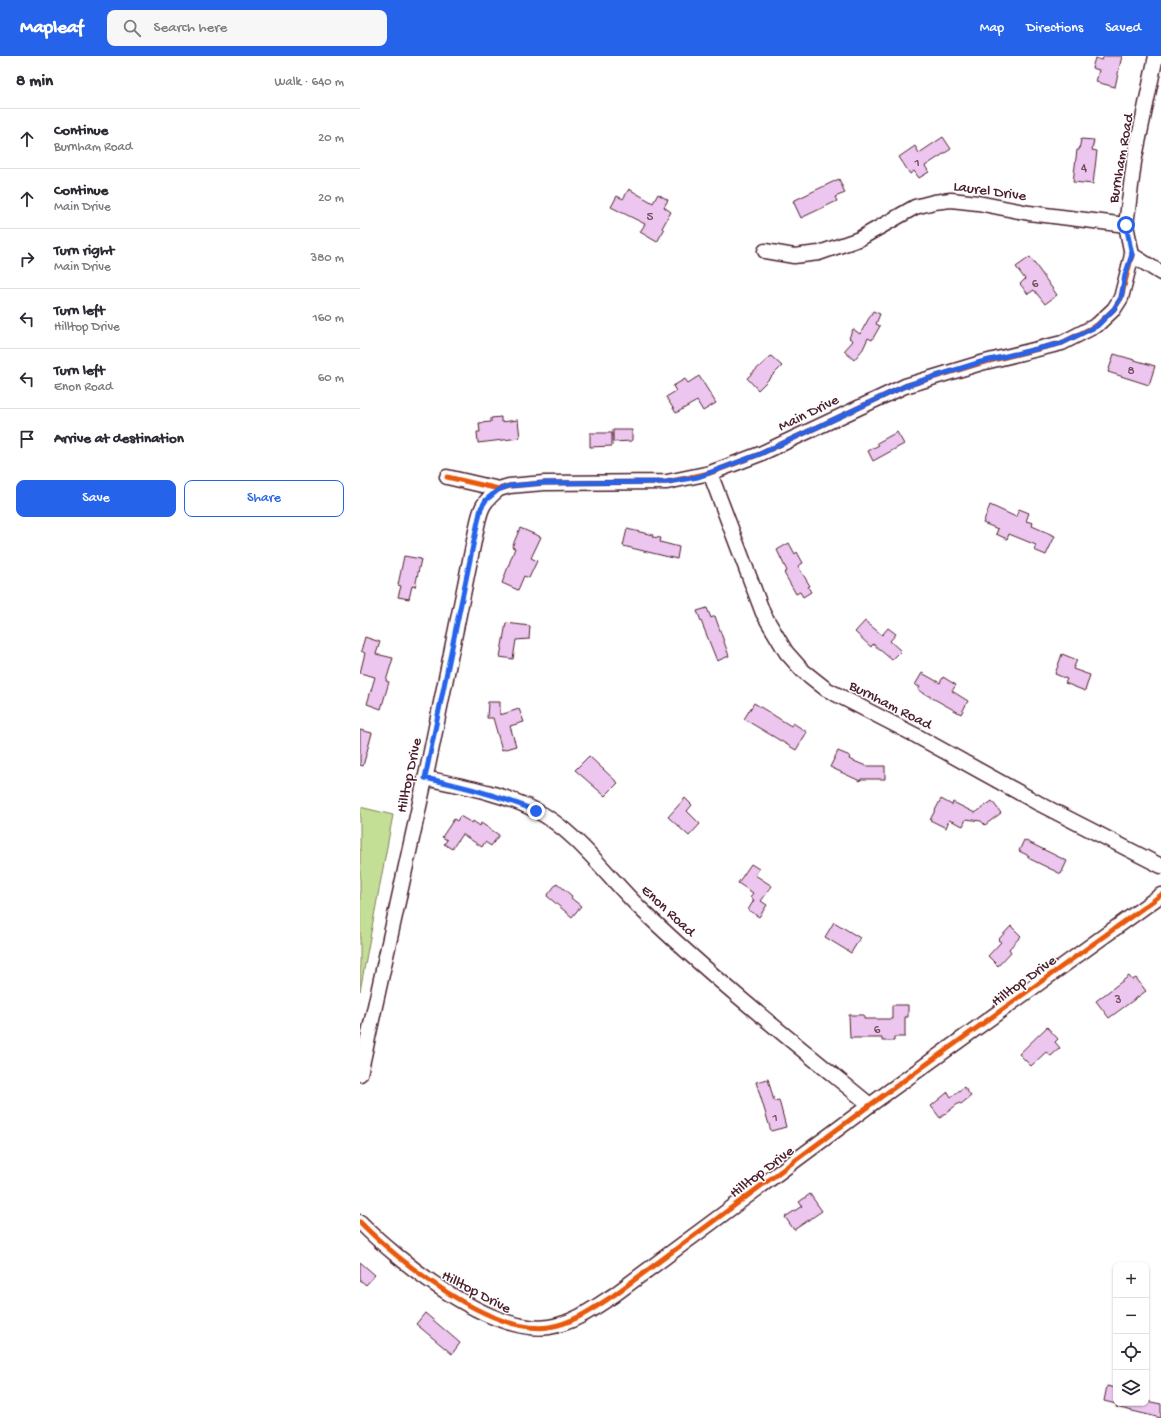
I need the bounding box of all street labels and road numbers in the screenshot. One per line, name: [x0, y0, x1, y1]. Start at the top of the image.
street label: Burnham Road: [1105, 111, 1139, 205]
street label: Laurel Drive: [952, 178, 1028, 206]
street label: Main Drive: [776, 391, 842, 436]
street label: Burnham Road: [845, 677, 936, 735]
street label: Hilltop Drive: [393, 736, 427, 814]
street label: Enon Road: [637, 882, 699, 942]
street label: Hilltop Drive: [988, 952, 1060, 1011]
street label: Hilltop Drive: [726, 1142, 798, 1203]
street label: Hilltop Drive: [438, 1267, 514, 1319]

